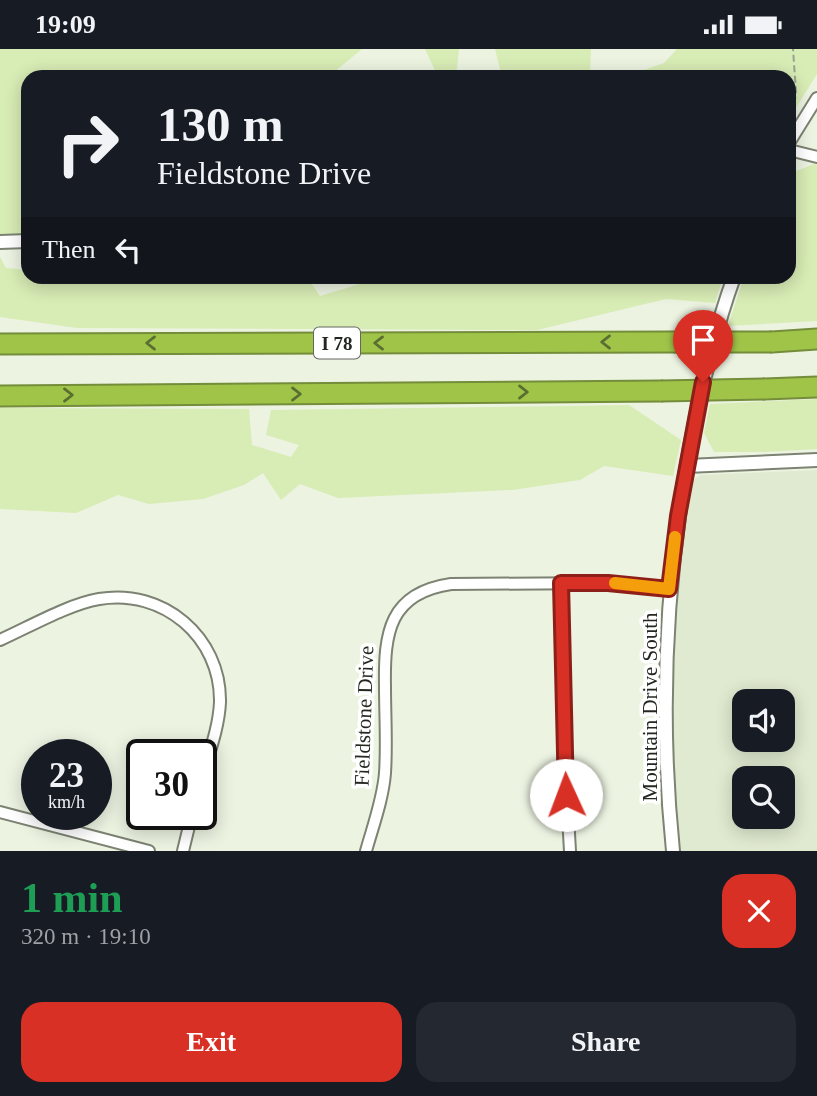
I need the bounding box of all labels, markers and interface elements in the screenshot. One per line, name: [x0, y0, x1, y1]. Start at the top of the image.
text: 19:09: [35, 10, 96, 39]
text: 130 m: [157, 97, 284, 152]
icon: right: [42, 98, 133, 189]
text: Fieldstone Drive: [157, 155, 371, 191]
icon: left: [109, 231, 147, 269]
text: Then: [42, 235, 95, 264]
pin: [673, 310, 733, 382]
icon: arrive: [684, 321, 722, 359]
road number: I 78: [314, 327, 360, 359]
one-way arrow: [600, 334, 611, 350]
one-way arrow: [373, 335, 383, 351]
one-way arrow: [145, 336, 156, 351]
one-way arrow: [518, 384, 529, 400]
one-way arrow: [291, 386, 301, 402]
one-way arrow: [63, 388, 74, 403]
street label: Mountain Drive South: [638, 612, 662, 802]
street label: Fieldstone Drive: [350, 645, 378, 787]
map controls: [732, 689, 795, 829]
button: sound: [732, 689, 795, 752]
speed limit sign: 30: [126, 739, 217, 830]
text: 23: [49, 756, 84, 795]
position arrow: [529, 758, 603, 832]
button: search: [732, 766, 795, 829]
text: km/h: [48, 792, 85, 812]
button: close: [722, 874, 796, 948]
text: 1 min: [21, 875, 123, 921]
text: 320 m · 19:10: [21, 924, 151, 949]
button: Exit: [21, 1002, 402, 1082]
button: Share: [416, 1002, 796, 1082]

